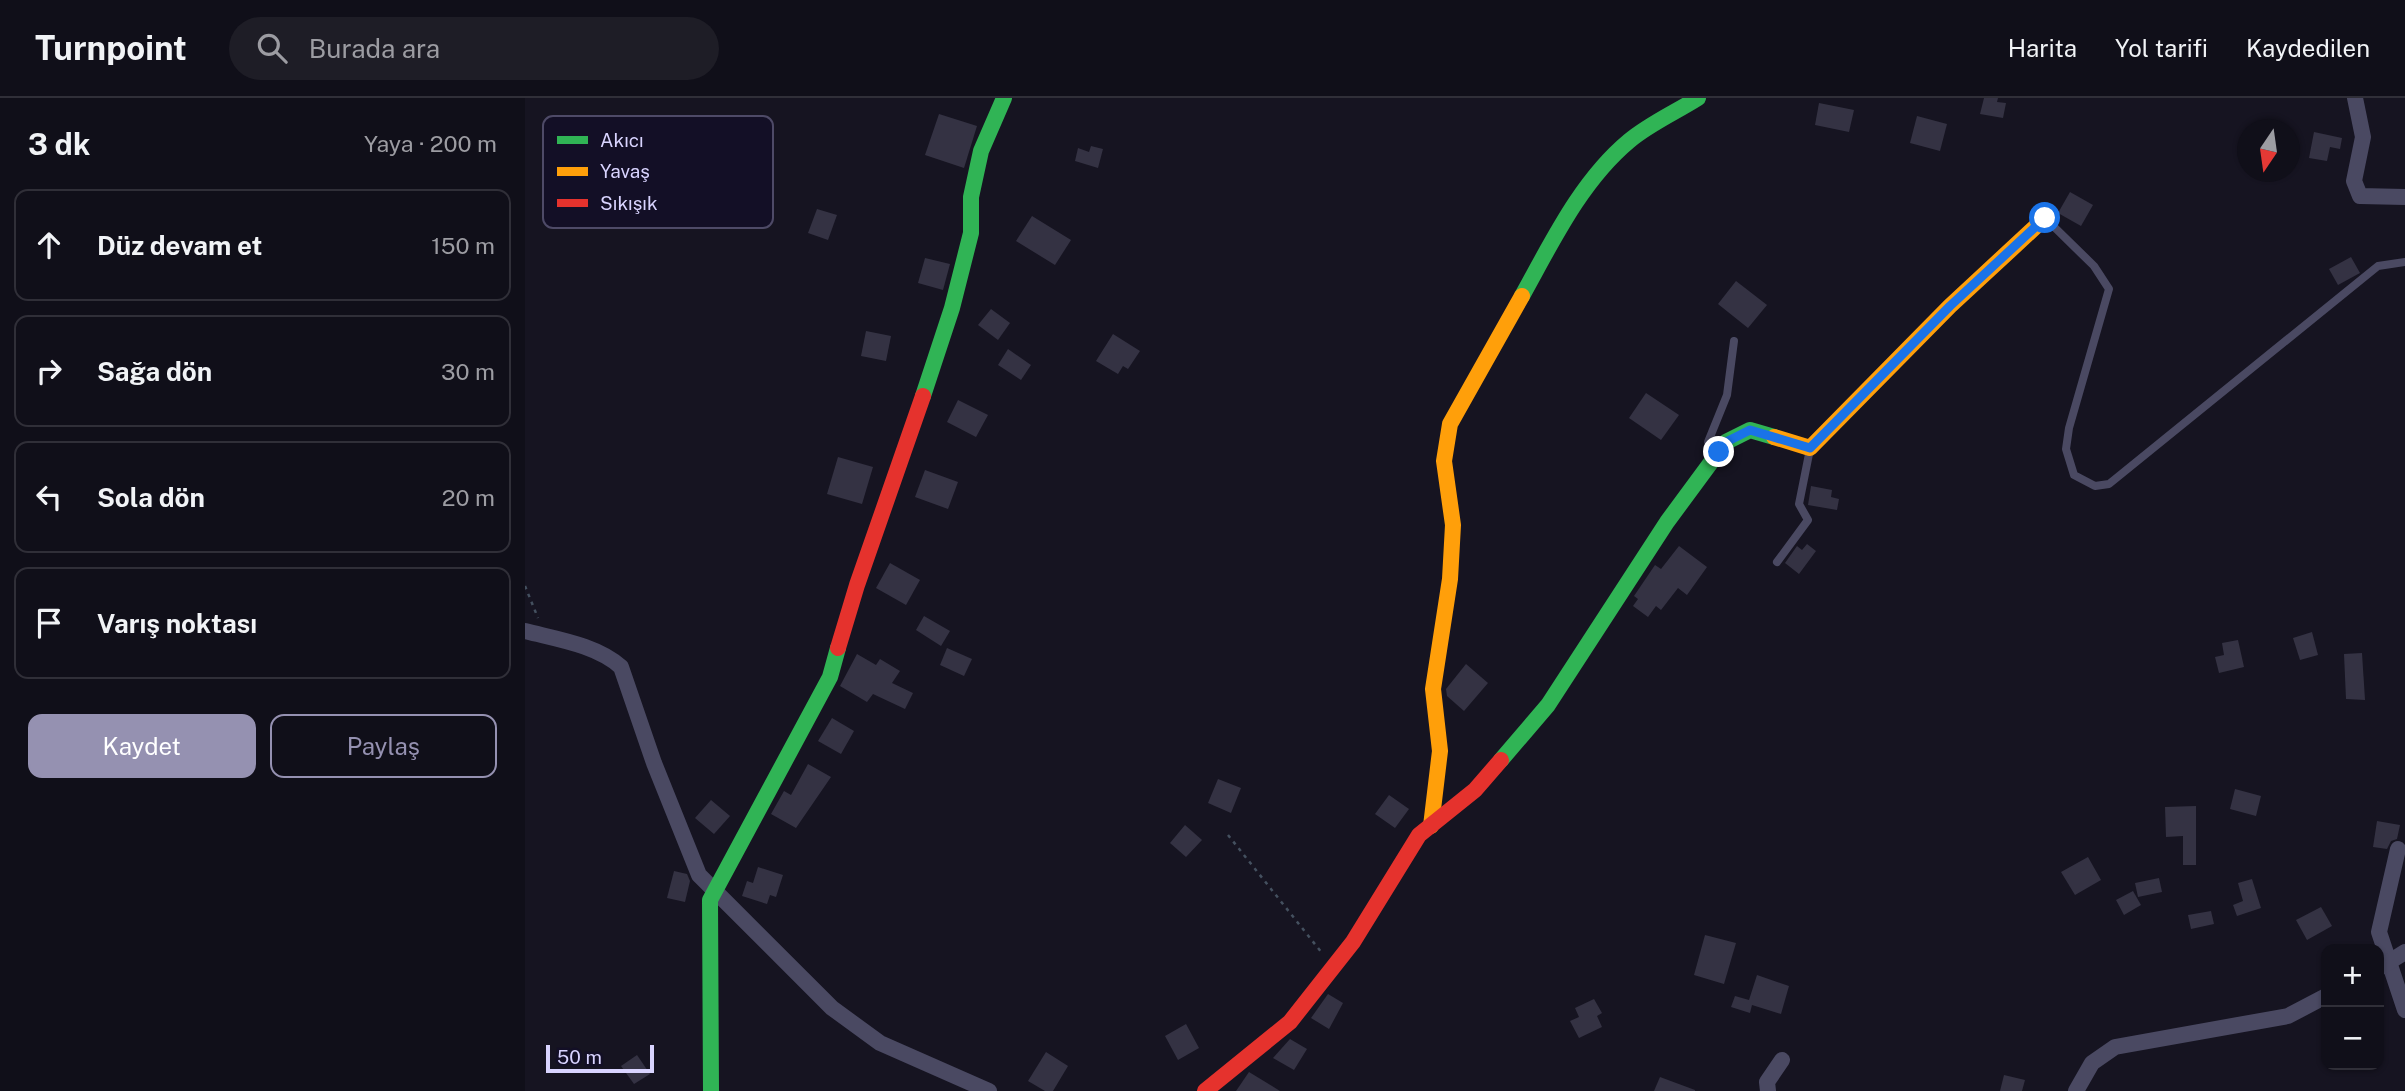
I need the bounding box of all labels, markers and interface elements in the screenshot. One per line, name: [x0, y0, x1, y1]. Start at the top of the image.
search box: [229, 17, 719, 80]
text: Turnpoint: [35, 29, 187, 67]
icon: search: [253, 29, 291, 67]
text: Burada ara: [309, 33, 440, 64]
text: Harita: [2008, 34, 2077, 62]
text: Yol tarifi: [2115, 34, 2208, 62]
text: Kaydedilen: [2246, 34, 2370, 62]
legend: [543, 116, 773, 228]
north arrow: [2237, 119, 2300, 182]
text: 3 dk: [28, 126, 90, 162]
text: Akıcı: [600, 129, 644, 151]
text: Yaya · 200 m: [364, 130, 497, 157]
text: Yavaş: [600, 160, 650, 182]
text: Sıkışık: [600, 192, 658, 214]
route start: [2029, 202, 2060, 233]
icon: ahead: [30, 226, 68, 264]
text: Düz devam et: [97, 230, 262, 261]
text: 150 m: [431, 232, 495, 259]
icon: right: [30, 352, 68, 390]
text: Sağa dön: [97, 356, 212, 387]
text: 30 m: [441, 358, 495, 385]
route end: [1703, 436, 1734, 467]
icon: left: [30, 478, 68, 516]
text: Sola dön: [97, 482, 205, 513]
text: 20 m: [442, 484, 495, 511]
icon: arrive: [30, 604, 68, 642]
text: Varış noktası: [97, 608, 257, 639]
button: Kaydet: [28, 714, 256, 778]
button: Paylaş: [270, 714, 497, 778]
map controls: [2321, 944, 2384, 1070]
button: +: [2321, 944, 2384, 1007]
button: −: [2321, 1007, 2384, 1070]
scale bar: [546, 1042, 655, 1074]
text: 50 m: [557, 1046, 602, 1068]

